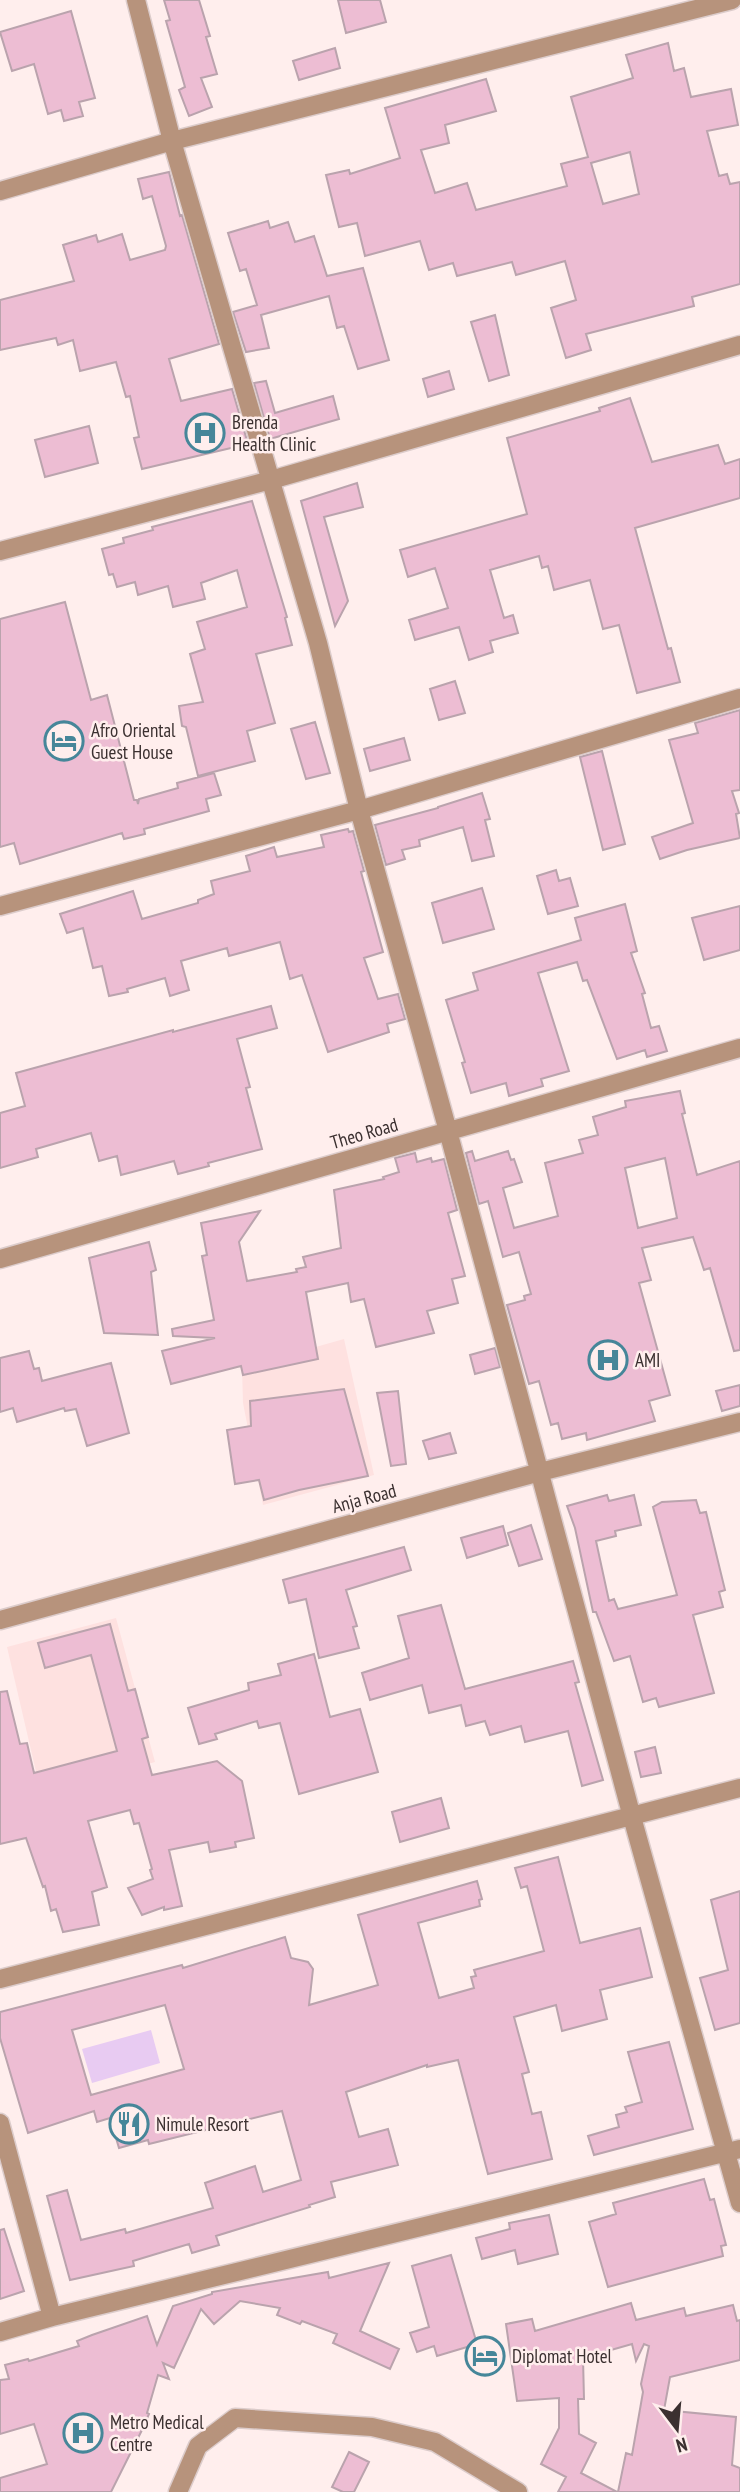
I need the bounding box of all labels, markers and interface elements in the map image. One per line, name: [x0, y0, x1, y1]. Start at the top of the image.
place label: Brenda Health Clinic: [232, 410, 316, 456]
hospital icon: Brenda Health Clinic: [184, 412, 226, 454]
place label: Afro Oriental Guest House: [91, 718, 176, 764]
hotel icon: Afro Oriental Guest House: [43, 720, 85, 762]
street label: Theo Road: [327, 1112, 401, 1154]
hospital icon: AMI: [587, 1339, 629, 1381]
place label: AMI: [635, 1348, 661, 1372]
street label: Anja Road: [329, 1478, 399, 1518]
restaurant icon: Nimule Resort: [108, 2103, 150, 2145]
place label: Nimule Resort: [156, 2112, 250, 2136]
hotel icon: Diplomat Hotel: [464, 2335, 506, 2377]
place label: Diplomat Hotel: [512, 2344, 613, 2368]
north arrow: [642, 2394, 712, 2464]
place label: Metro Medical Centre: [110, 2410, 204, 2456]
hospital icon: Metro Medical Centre: [62, 2412, 104, 2454]
text: N: [673, 2432, 690, 2458]

